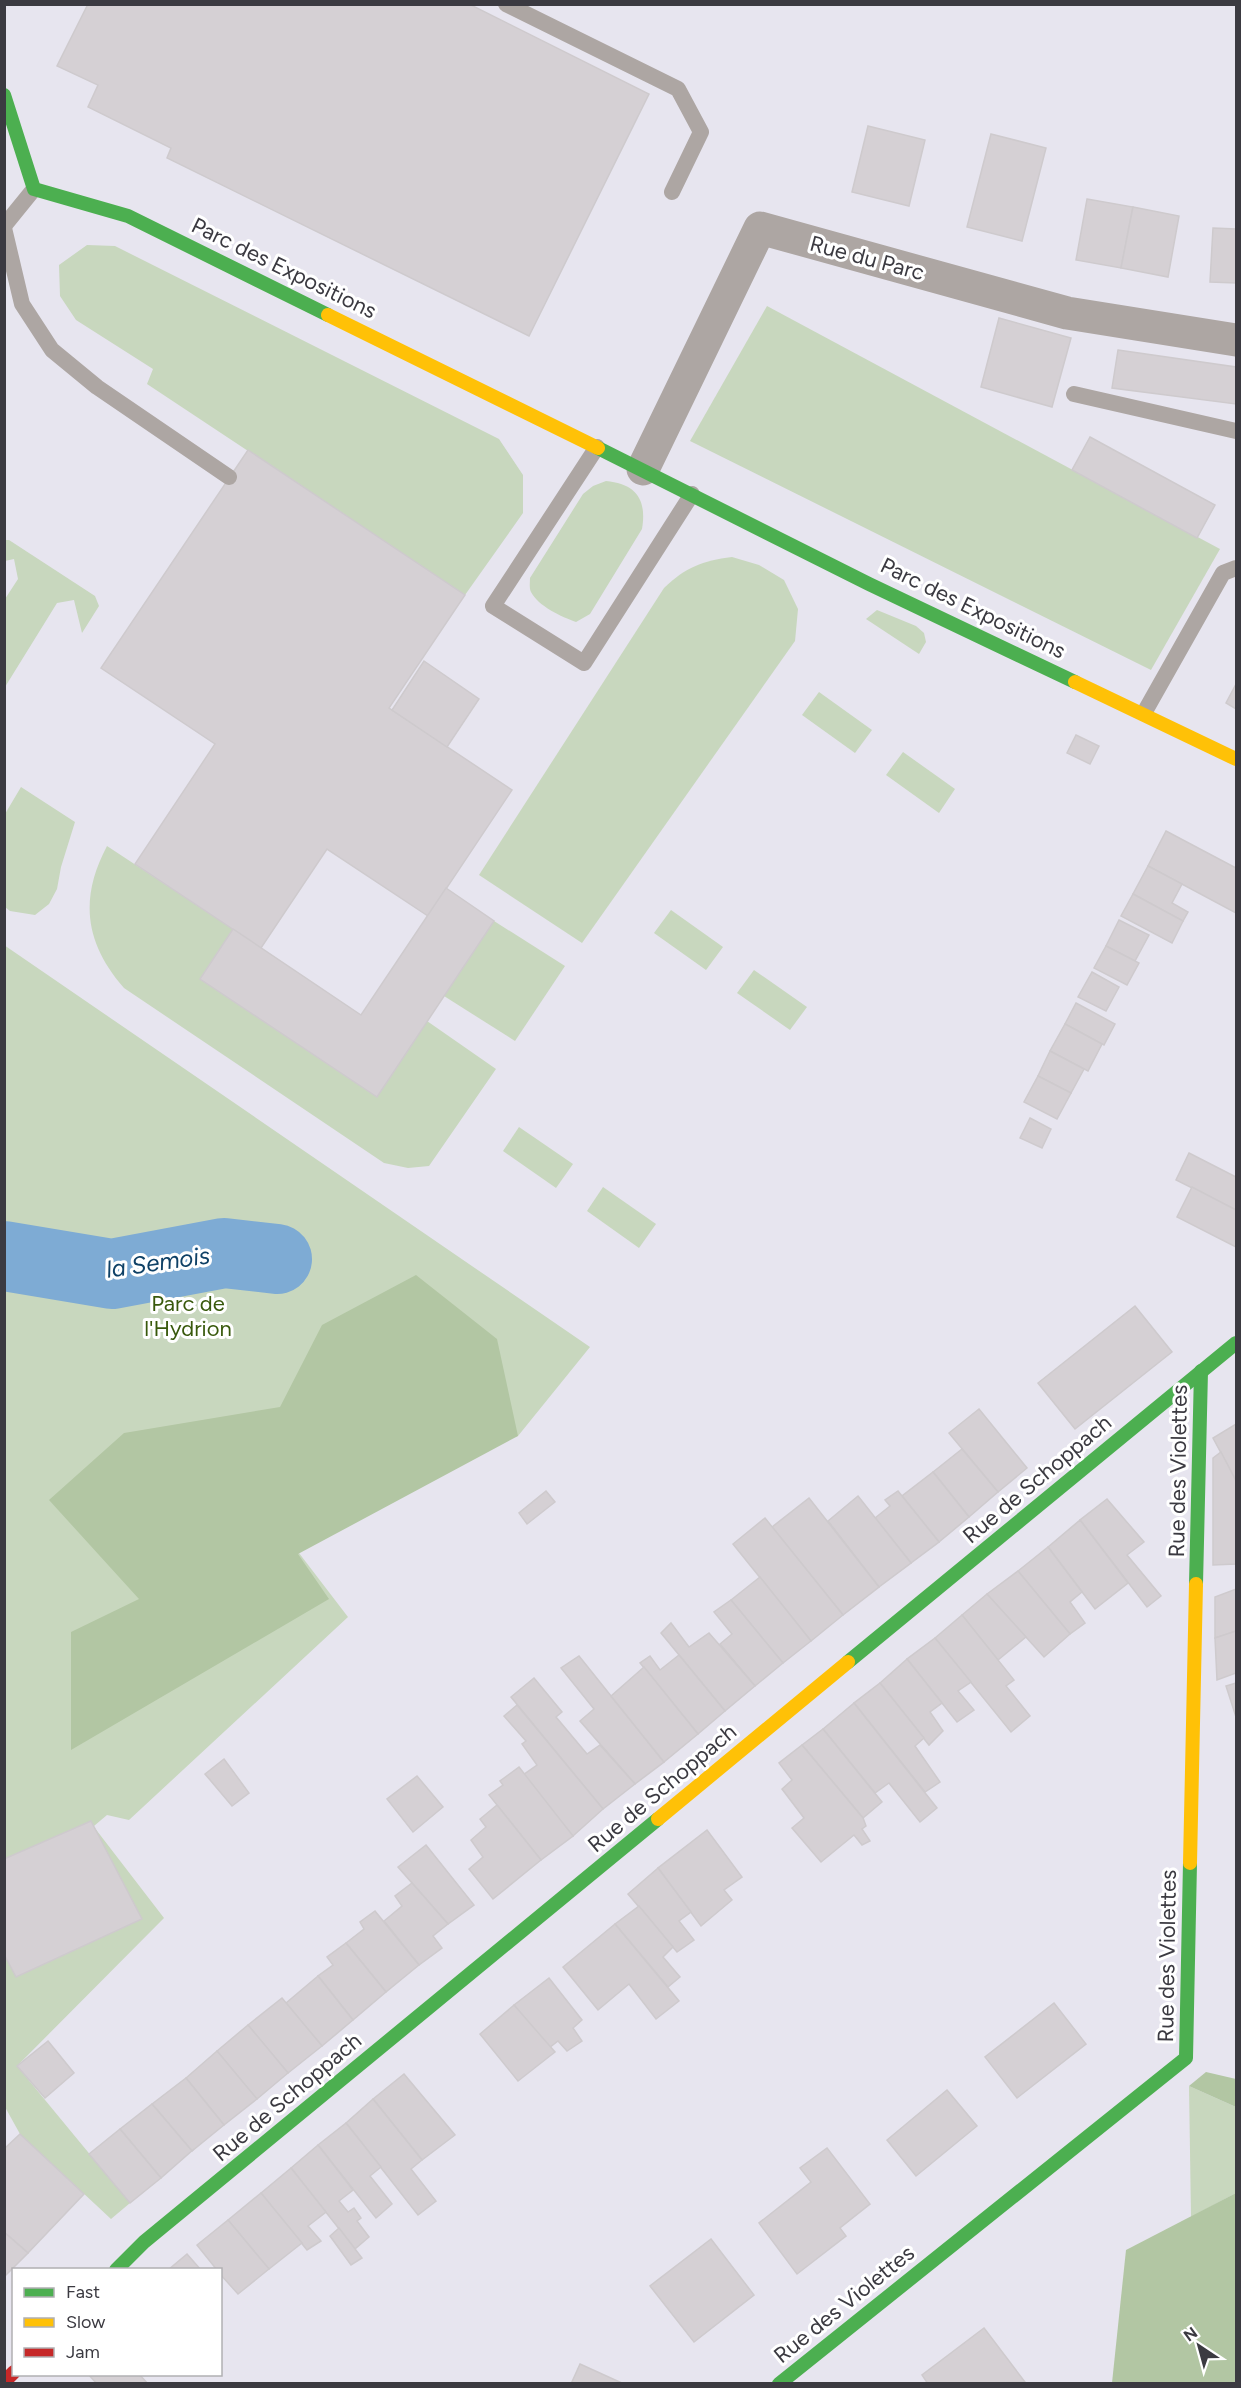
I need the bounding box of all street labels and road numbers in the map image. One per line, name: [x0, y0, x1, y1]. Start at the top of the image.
street label: Parc des Expositions: [187, 212, 381, 324]
street label: Rue du Parc: [807, 230, 927, 286]
street label: Parc des Expositions: [876, 552, 1070, 664]
street label: Rue des Violettes: [1163, 1384, 1193, 1558]
street label: Rue de Schoppach: [957, 1409, 1117, 1549]
street label: Rue de Schoppach: [582, 1718, 742, 1858]
street label: Rue des Violettes: [1152, 1869, 1182, 2043]
street label: Rue de Schoppach: [207, 2027, 367, 2167]
street label: Rue des Violettes: [768, 2239, 920, 2369]

